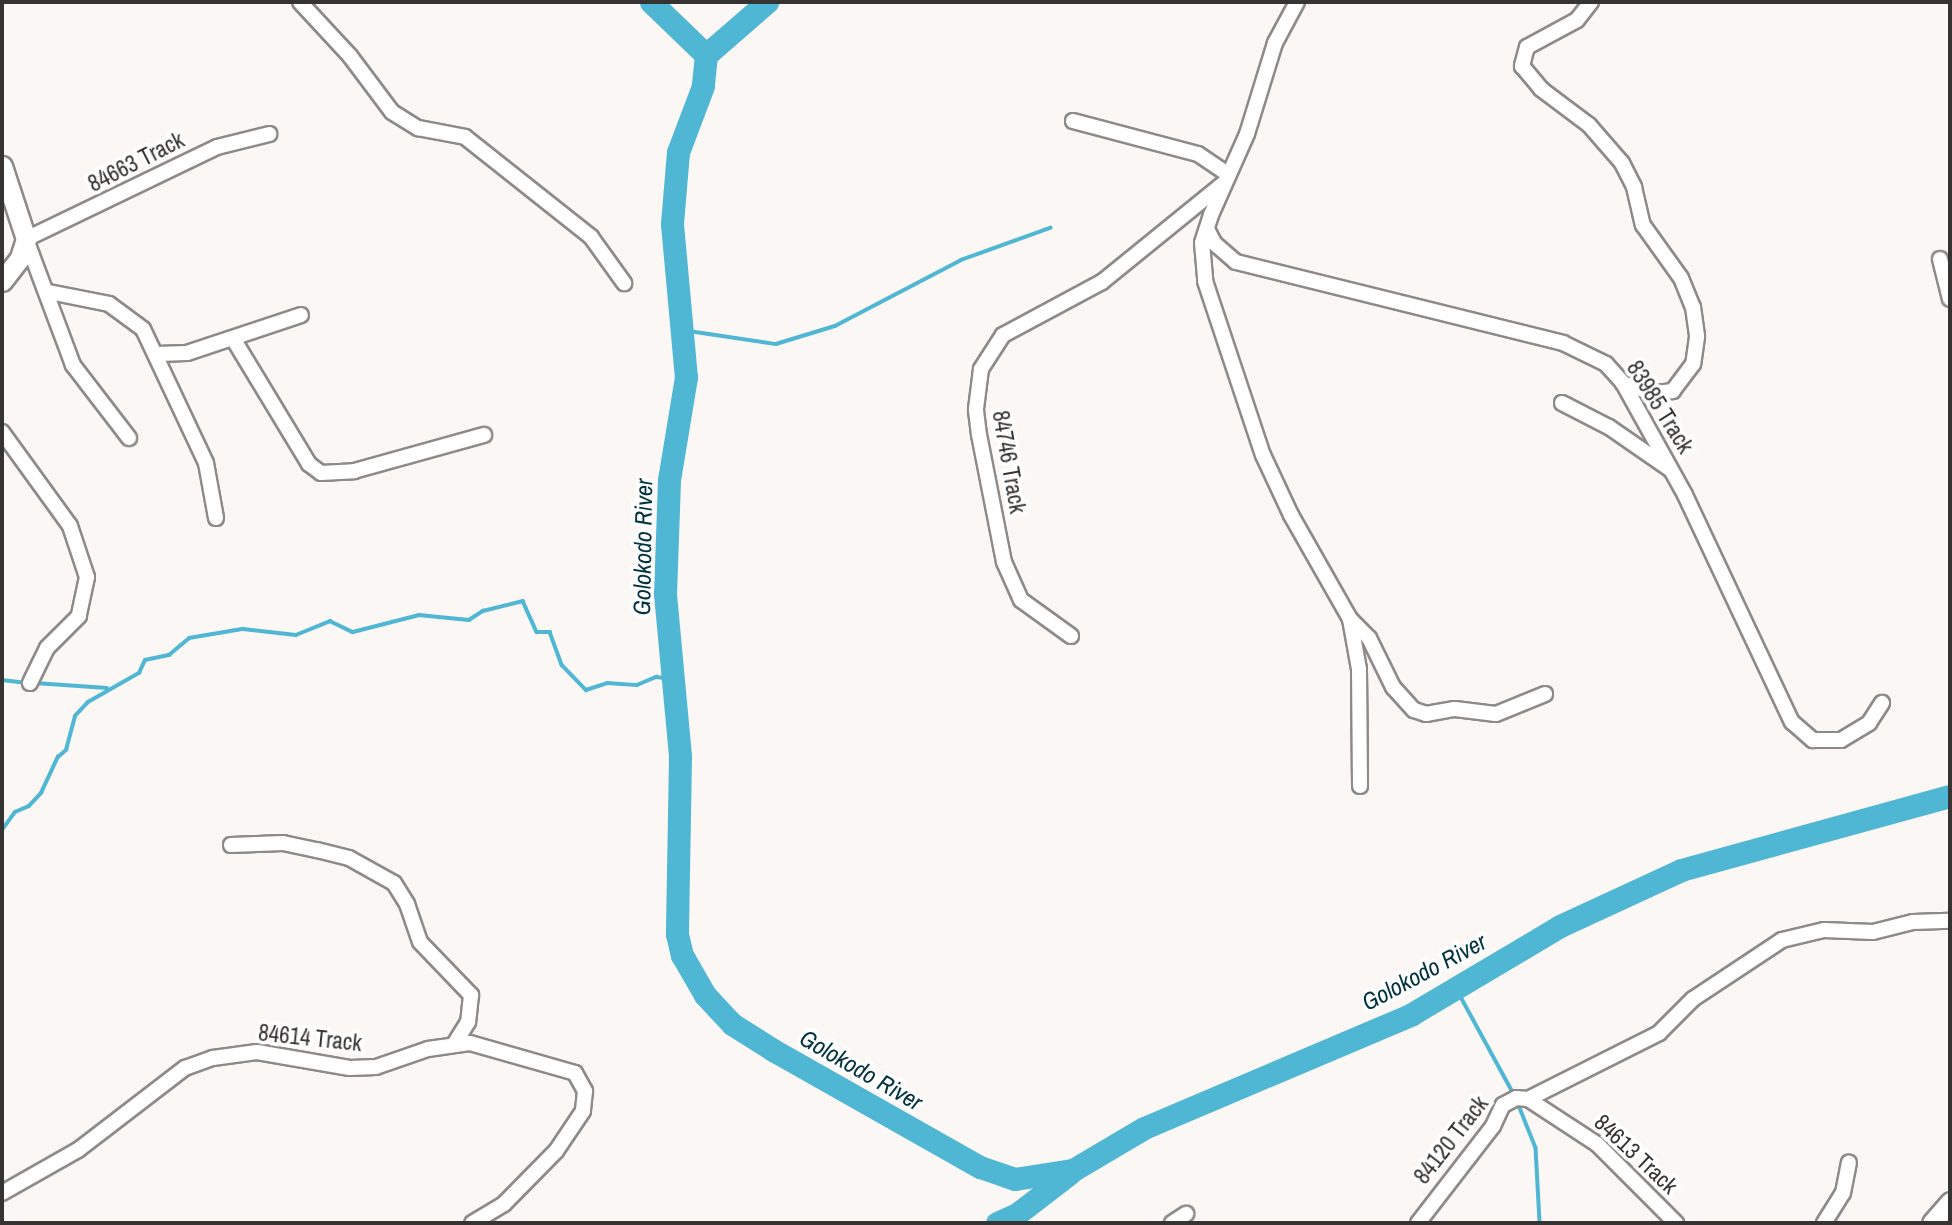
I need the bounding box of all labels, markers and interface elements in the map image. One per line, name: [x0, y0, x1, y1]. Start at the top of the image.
street label: 84663 Track: [83, 126, 189, 198]
street label: 83985 Track: [1621, 356, 1699, 458]
street label: 84746 Track: [986, 408, 1032, 516]
water label: Golokodo River: [627, 478, 659, 616]
water label: Golokodo River: [1357, 927, 1491, 1017]
street label: 84614 Track: [257, 1019, 363, 1057]
water label: Golokodo River: [795, 1023, 927, 1117]
street label: 84120 Track: [1408, 1090, 1494, 1190]
street label: 84613 Track: [1589, 1108, 1683, 1200]

